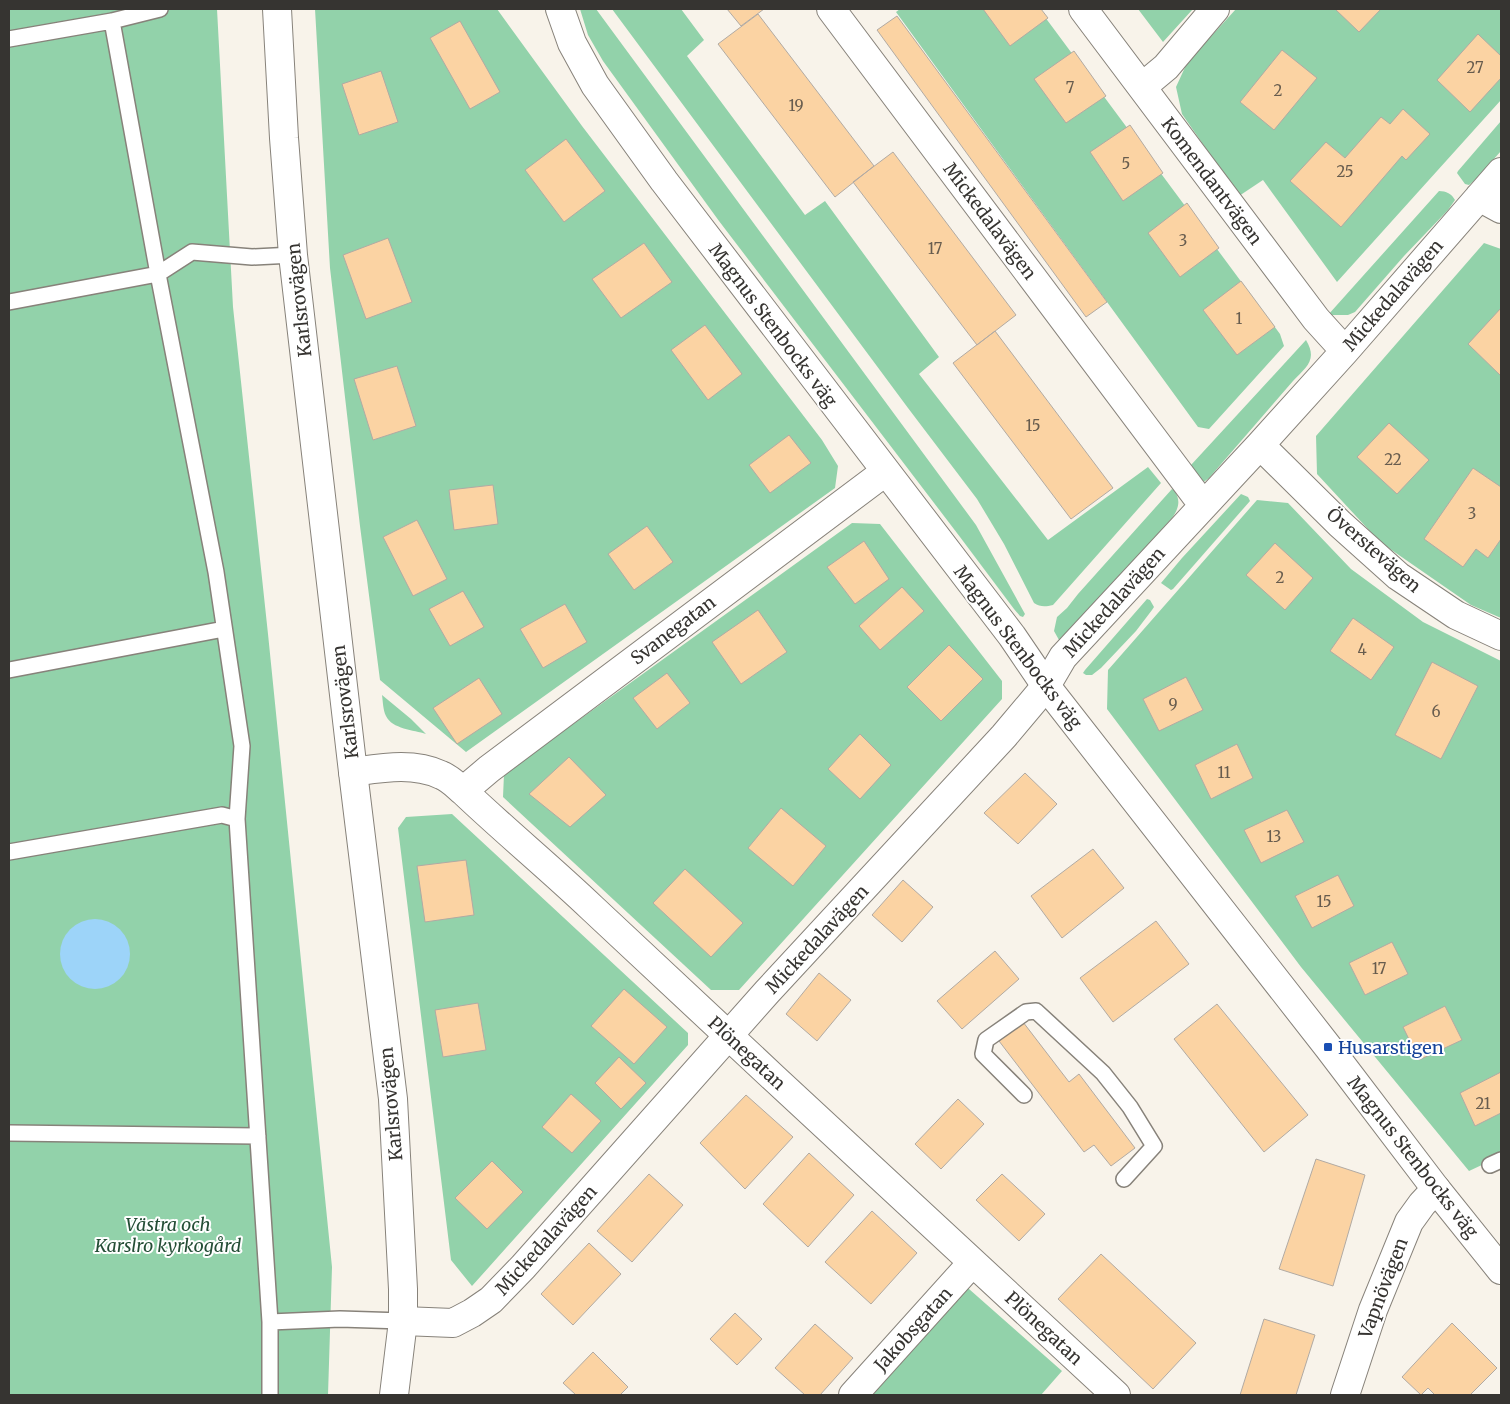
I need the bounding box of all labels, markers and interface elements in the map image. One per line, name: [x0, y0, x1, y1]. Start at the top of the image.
house number: 27: [1467, 58, 1484, 77]
house number: 7: [1066, 78, 1075, 97]
house number: 2: [1274, 81, 1283, 100]
house number: 19: [788, 96, 804, 115]
street label: Komendantvägen: [1157, 113, 1267, 249]
house number: 5: [1122, 154, 1130, 173]
street label: Mickedalavägen: [939, 158, 1042, 284]
house number: 25: [1336, 162, 1354, 181]
house number: 3: [1179, 231, 1187, 250]
street label: Mickedalavägen: [1338, 234, 1448, 356]
street label: Magnus Stenbocks väg: [704, 239, 842, 412]
house number: 17: [928, 239, 943, 258]
street label: Karlsrovägen: [282, 242, 316, 358]
house number: 1: [1236, 309, 1243, 328]
house number: 15: [1025, 416, 1041, 435]
house number: 22: [1384, 450, 1402, 469]
street label: Överstevägen: [1322, 503, 1426, 597]
house number: 3: [1468, 504, 1476, 523]
street label: Mickedalavägen: [1058, 542, 1170, 662]
street label: Magnus Stenbocks väg: [949, 561, 1087, 734]
house number: 2: [1276, 568, 1285, 587]
street label: Svanegatan: [626, 591, 720, 669]
house number: 4: [1357, 640, 1367, 659]
street label: Karlsrovägen: [327, 644, 363, 760]
house number: 9: [1168, 695, 1178, 714]
house number: 6: [1431, 702, 1441, 721]
house number: 11: [1217, 763, 1231, 782]
house number: 13: [1267, 827, 1281, 846]
street label: Mickedalavägen: [761, 880, 873, 998]
house number: 15: [1316, 892, 1332, 911]
house number: 17: [1372, 959, 1387, 978]
street label: Plönegatan: [703, 1011, 791, 1095]
place label: Husarstigen: [1338, 1036, 1444, 1059]
marker: Husarstigen: [1322, 1041, 1334, 1053]
street label: Karlsrovägen: [375, 1046, 407, 1162]
street label: Magnus Stenbocks väg: [1343, 1071, 1483, 1243]
house number: 21: [1475, 1094, 1491, 1113]
street label: Mickedalavägen: [490, 1180, 602, 1300]
park label: Västra och Karslro kyrkogård: [94, 1213, 242, 1257]
street label: Vapnövägen: [1353, 1234, 1413, 1342]
street label: Jakobsgatan: [868, 1282, 957, 1377]
street label: Plönegatan: [1000, 1286, 1088, 1370]

